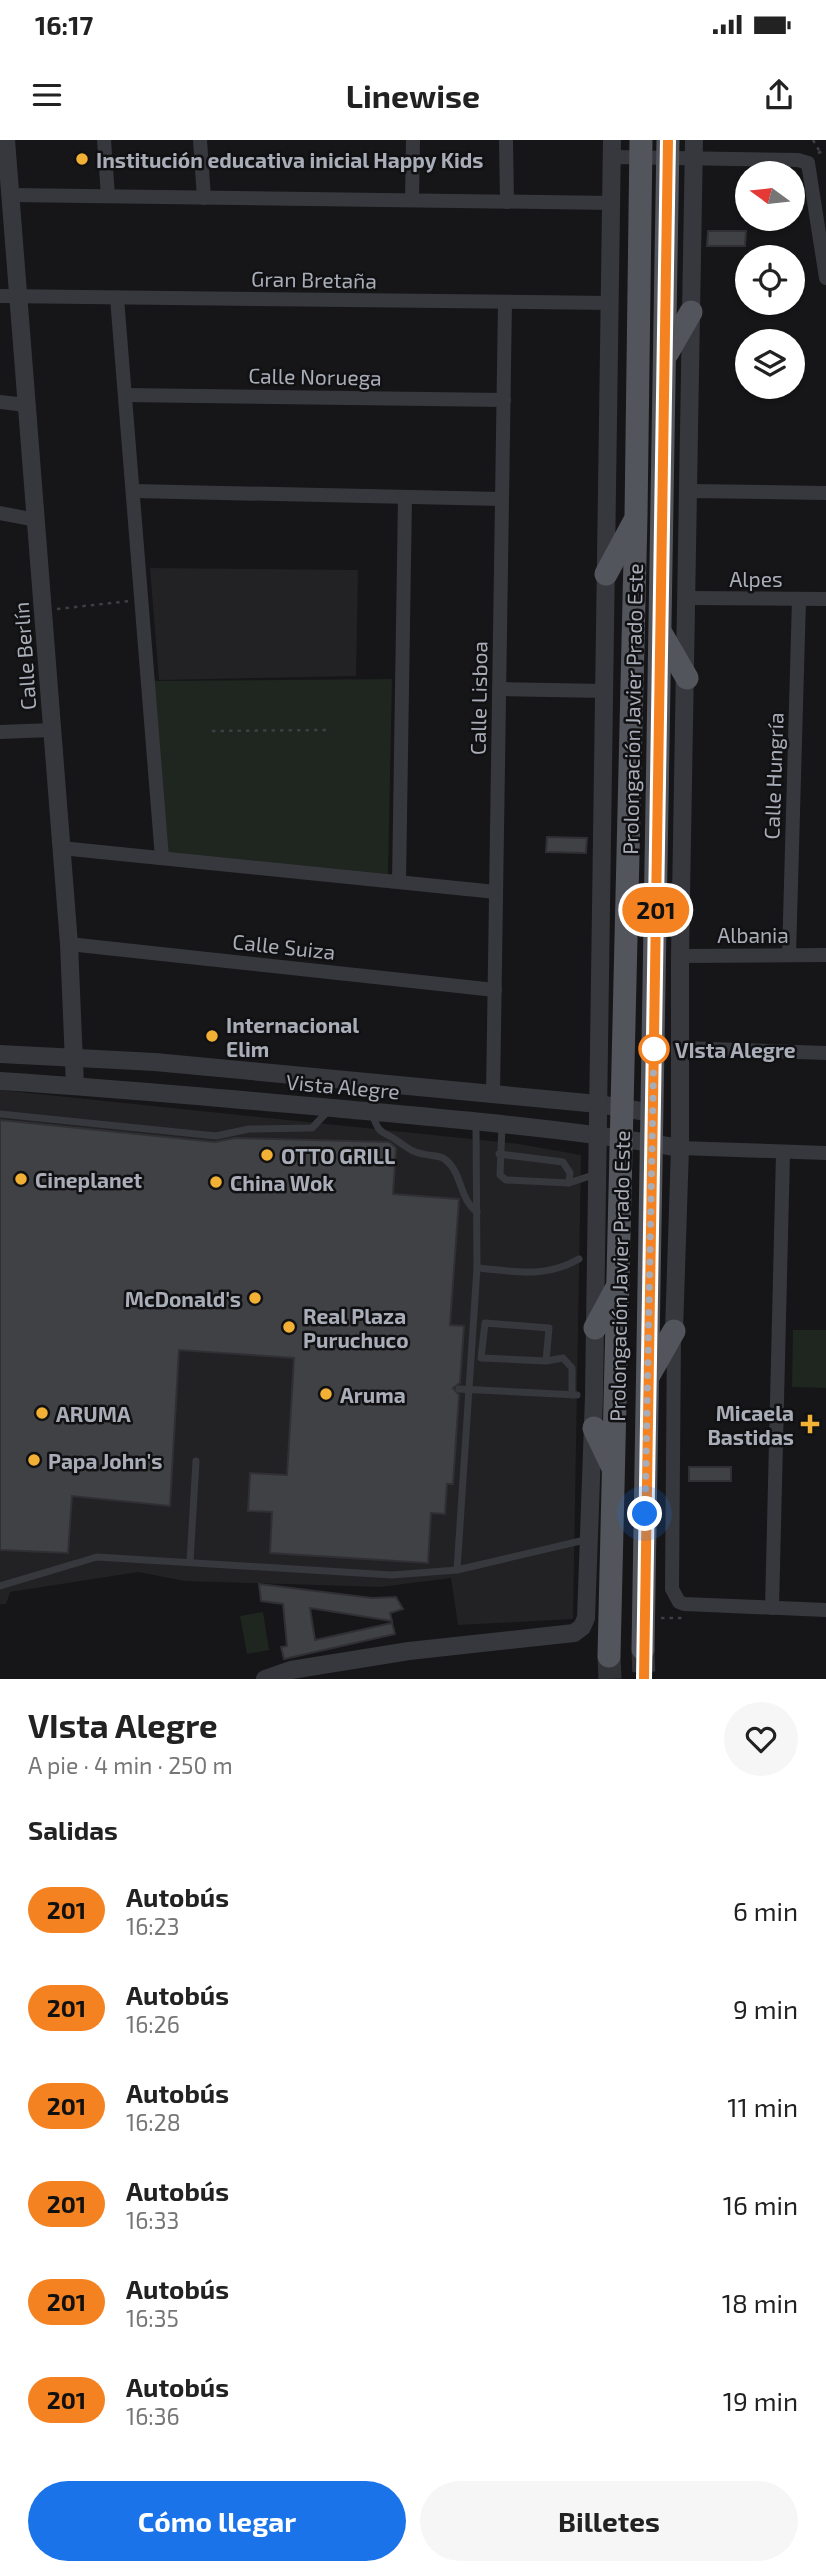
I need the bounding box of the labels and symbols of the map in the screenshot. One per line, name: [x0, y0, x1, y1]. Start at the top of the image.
place label: Institución educativa inicial Happy Kids: [96, 147, 483, 173]
marker: Institución educativa inicial Happy Kids: [74, 151, 90, 167]
north arrow: [735, 161, 805, 231]
street label: Gran Bretaña: [251, 265, 377, 293]
street label: Calle Noruega: [248, 362, 382, 390]
street label: Prolongación Javier Prado Este: [617, 563, 647, 855]
street label: Alpes: [729, 566, 783, 591]
street label: Calle Berlín: [8, 601, 40, 711]
street label: Calle Lisboa: [465, 641, 491, 755]
street label: Calle Hungría: [758, 712, 788, 840]
line badge: 201: [616, 887, 696, 933]
street label: Albania: [717, 922, 789, 947]
street label: Calle Suiza: [231, 928, 337, 964]
place label: Internacional Elim: [226, 1012, 359, 1061]
marker: Internacional Elim: [204, 1028, 220, 1044]
marker: VIsta Alegre: [639, 1034, 669, 1064]
place label: VIsta Alegre: [675, 1037, 796, 1062]
street label: Vista Alegre: [285, 1069, 401, 1103]
street label: Prolongación Javier Prado Este: [604, 1130, 634, 1422]
place label: OTTO GRILL: [281, 1143, 395, 1168]
marker: OTTO GRILL: [259, 1147, 275, 1163]
place label: Cineplanet: [35, 1167, 143, 1192]
place label: China Wok: [230, 1170, 334, 1195]
marker: Cineplanet: [13, 1171, 29, 1187]
marker: China Wok: [208, 1174, 224, 1190]
place label: McDonald's: [125, 1286, 241, 1311]
marker: McDonald's: [247, 1290, 263, 1306]
place label: Real Plaza Puruchuco: [303, 1303, 409, 1352]
marker: Real Plaza Puruchuco: [281, 1319, 297, 1335]
place label: Aruma: [340, 1382, 406, 1407]
marker: Aruma: [318, 1386, 334, 1402]
place label: Micaela Bastidas: [707, 1400, 794, 1449]
place label: ARUMA: [56, 1401, 131, 1426]
marker: ARUMA: [34, 1405, 50, 1421]
marker: Micaela Bastidas: [800, 1414, 820, 1434]
place label: Papa John's: [48, 1448, 162, 1473]
marker: Papa John's: [26, 1452, 42, 1468]
your location: [627, 1496, 662, 1531]

